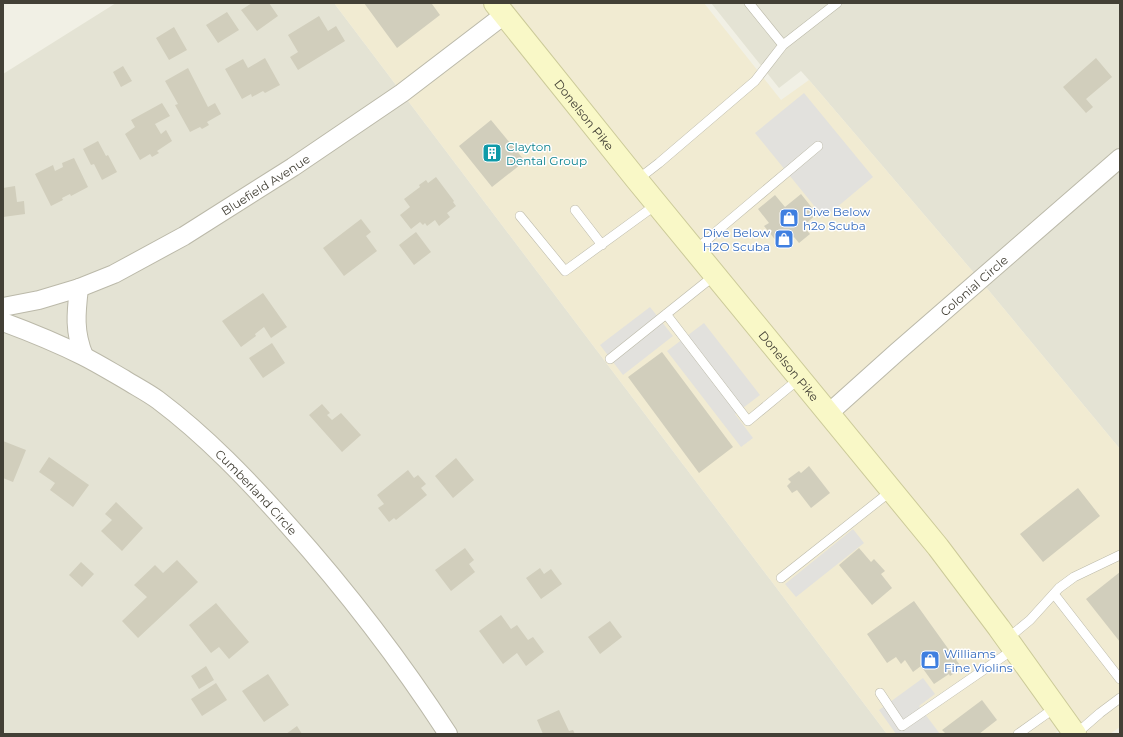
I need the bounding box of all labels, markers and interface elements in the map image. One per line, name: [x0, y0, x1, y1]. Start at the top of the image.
street label: Donelson Pike: [551, 76, 617, 153]
place label: Clayton Dental Group: [506, 139, 587, 168]
building icon: Clayton Dental Group: [481, 142, 503, 164]
street label: Bluefield Avenue: [218, 151, 312, 218]
place label: Dive Below h2o Scuba: [803, 204, 871, 233]
shop icon: Dive Below h2o Scuba: [778, 207, 800, 229]
place label: Dive Below H2O Scuba: [703, 225, 770, 254]
shop icon: Dive Below H2O Scuba: [773, 228, 795, 250]
street label: Colonial Circle: [937, 252, 1011, 319]
street label: Donelson Pike: [756, 327, 823, 404]
street label: Cumberland Circle: [213, 446, 301, 538]
place label: Williams Fine Violins: [944, 646, 1013, 675]
shop icon: Williams Fine Violins: [919, 649, 941, 671]

